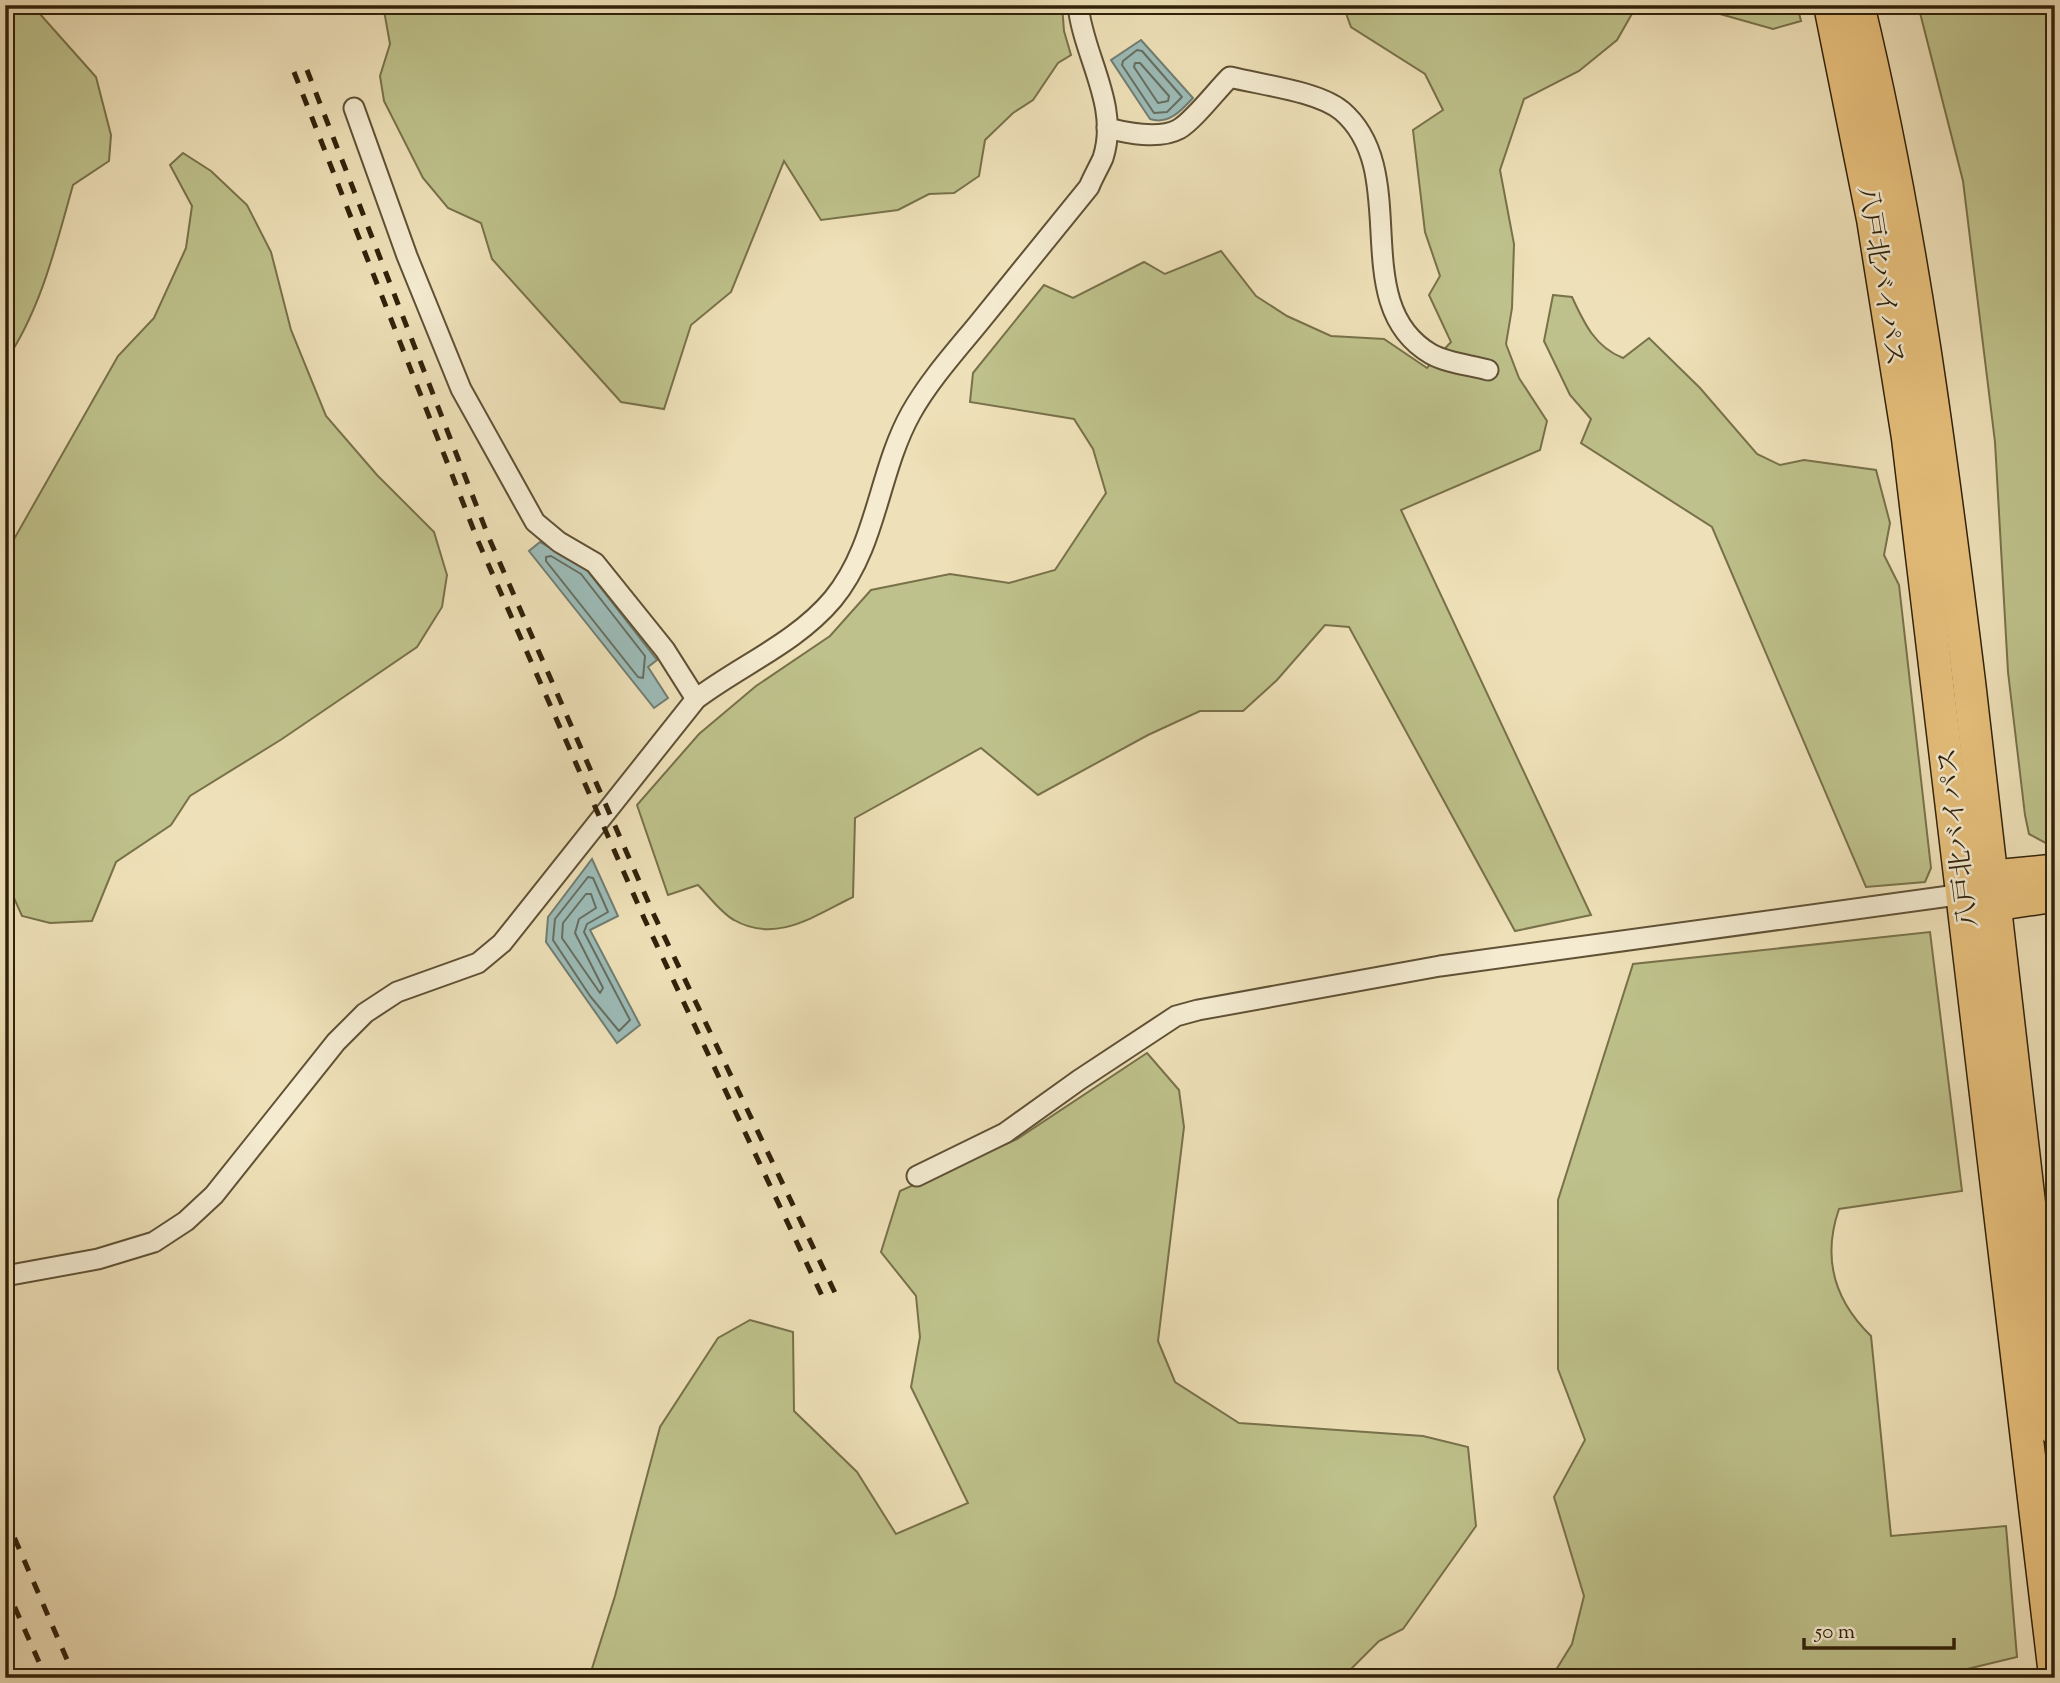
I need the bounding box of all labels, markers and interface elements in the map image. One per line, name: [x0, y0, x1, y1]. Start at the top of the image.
street label: 八戸北バイパス: [1847, 184, 1912, 369]
street label: 八戸北バイパス: [1930, 745, 1989, 930]
scale bar: [1804, 1606, 1955, 1650]
text: 50 m: [1814, 1618, 1855, 1648]

